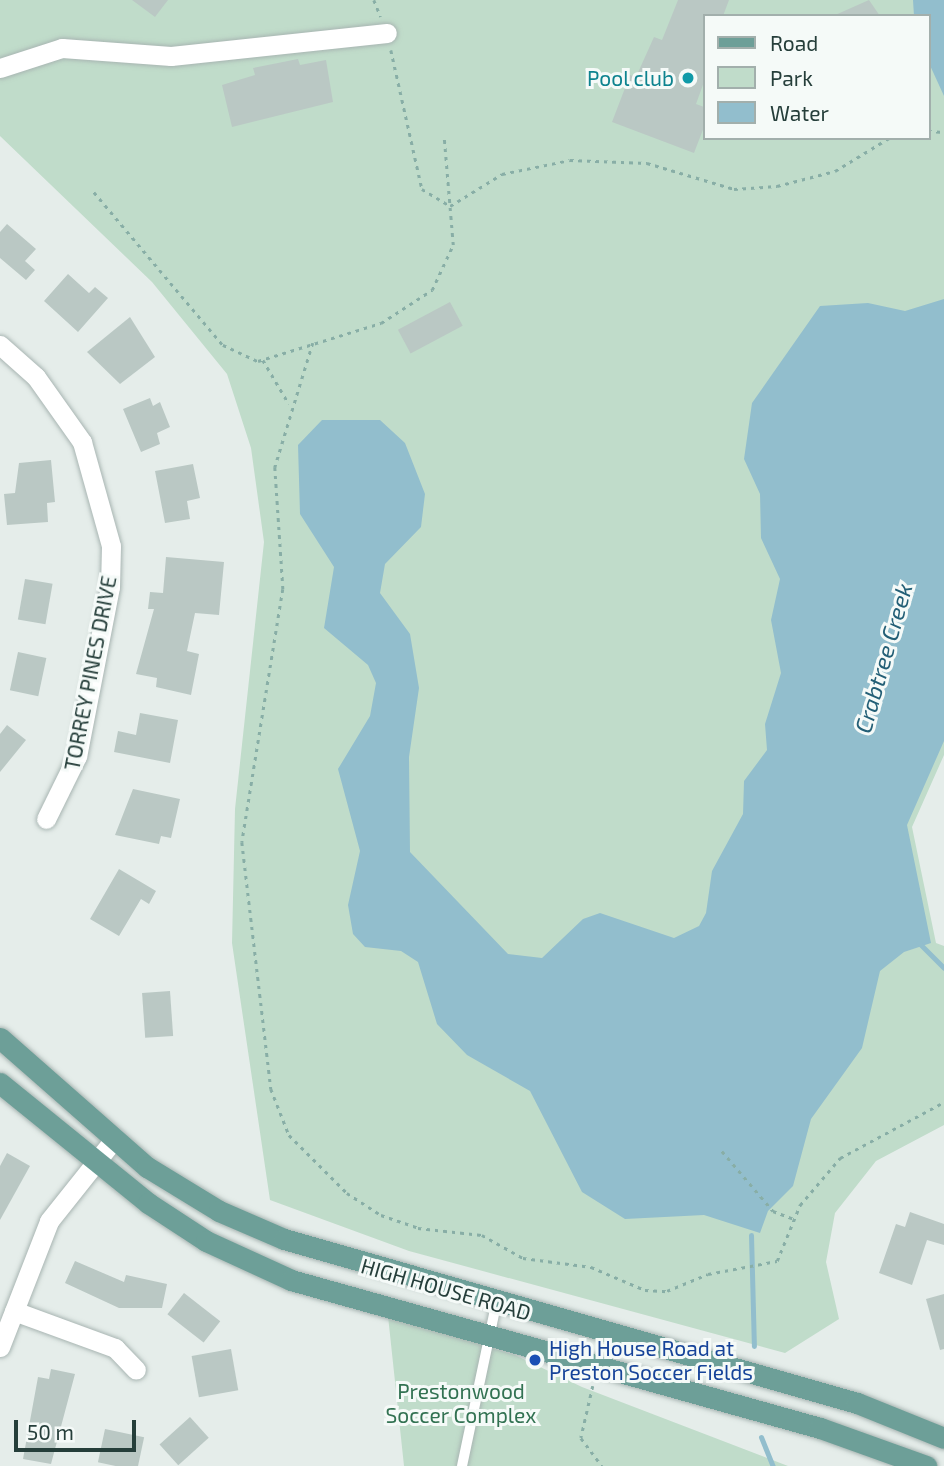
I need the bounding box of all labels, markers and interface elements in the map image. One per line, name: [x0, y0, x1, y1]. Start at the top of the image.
legend: [702, 14, 930, 140]
text: Road: [770, 30, 818, 55]
place label: Pool club: [587, 65, 674, 91]
text: Park: [770, 65, 813, 90]
marker: Pool club: [680, 70, 696, 86]
text: Water: [770, 100, 829, 125]
street label: TORREY PINES DRIVE: [59, 573, 121, 773]
water label: Crabtree Creek: [848, 580, 918, 736]
street label: HIGH HOUSE ROAD: [358, 1253, 534, 1325]
place label: High House Road at Preston Soccer Fields: [549, 1335, 753, 1385]
marker: High House Road at Preston Soccer Fields: [527, 1352, 543, 1368]
park label: Prestonwood Soccer Complex: [385, 1378, 537, 1428]
scale bar: [18, 1406, 140, 1450]
text: 50 m: [27, 1419, 74, 1444]

